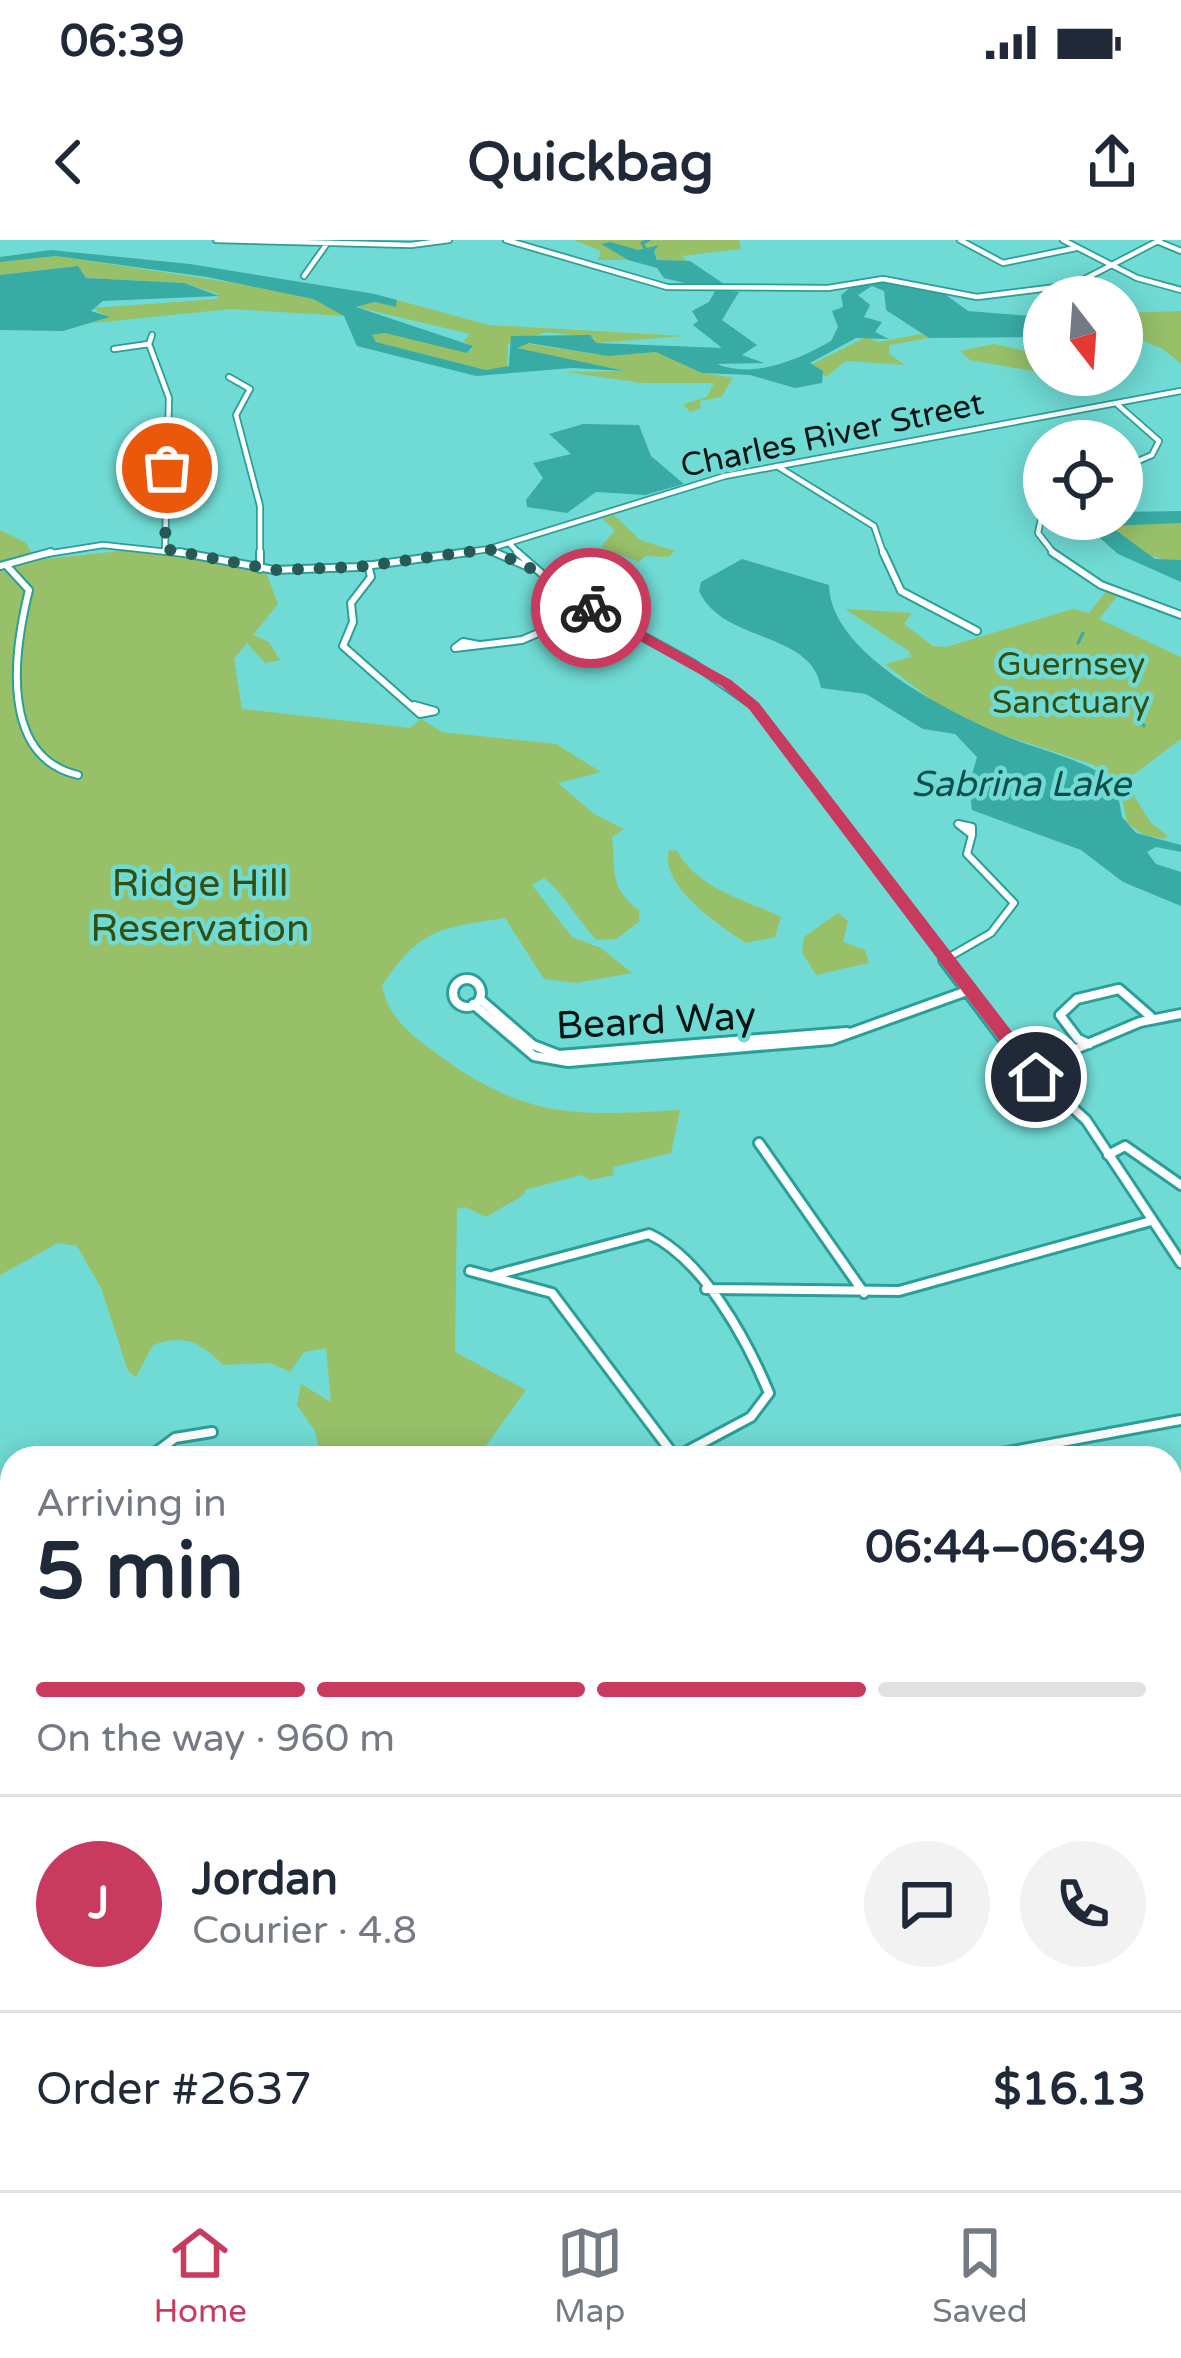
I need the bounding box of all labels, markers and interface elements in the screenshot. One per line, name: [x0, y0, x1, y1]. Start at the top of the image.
text: 06:39: [60, 15, 185, 69]
icon: back: [36, 129, 102, 195]
icon: share: [1079, 129, 1145, 195]
text: Quickbag: [467, 130, 714, 195]
north arrow: [1023, 276, 1143, 396]
map controls: [1023, 276, 1143, 540]
street label: Charles River Street: [677, 384, 987, 486]
pin: [116, 417, 218, 519]
button: locate: [1023, 420, 1143, 540]
icon: bag: [134, 435, 200, 501]
courier: [531, 548, 651, 668]
icon: bike: [558, 575, 624, 641]
park label: Guernsey Sanctuary: [992, 645, 1150, 722]
water label: Sabrina Lake: [911, 763, 1133, 806]
park label: Ridge Hill Reservation: [90, 860, 310, 952]
street label: Beard Way: [555, 992, 757, 1050]
pin: [985, 1026, 1087, 1128]
icon: home: [1003, 1044, 1069, 1110]
text: Arriving in: [36, 1480, 227, 1527]
text: 06:44–06:49: [865, 1521, 1146, 1575]
text: 5 min: [36, 1525, 244, 1619]
text: On the way · 960 m: [36, 1715, 395, 1762]
button: chat: [864, 1841, 990, 1967]
button: phone: [1020, 1841, 1146, 1967]
text: Jordan: [192, 1853, 338, 1907]
text: J: [89, 1877, 109, 1931]
text: Courier · 4.8: [192, 1907, 417, 1954]
text: Order #2637: [36, 2063, 312, 2117]
text: $16.13: [994, 2063, 1146, 2117]
tab: Home: [153, 2220, 247, 2331]
tab: Map: [554, 2220, 625, 2331]
tab: Saved: [932, 2220, 1028, 2331]

